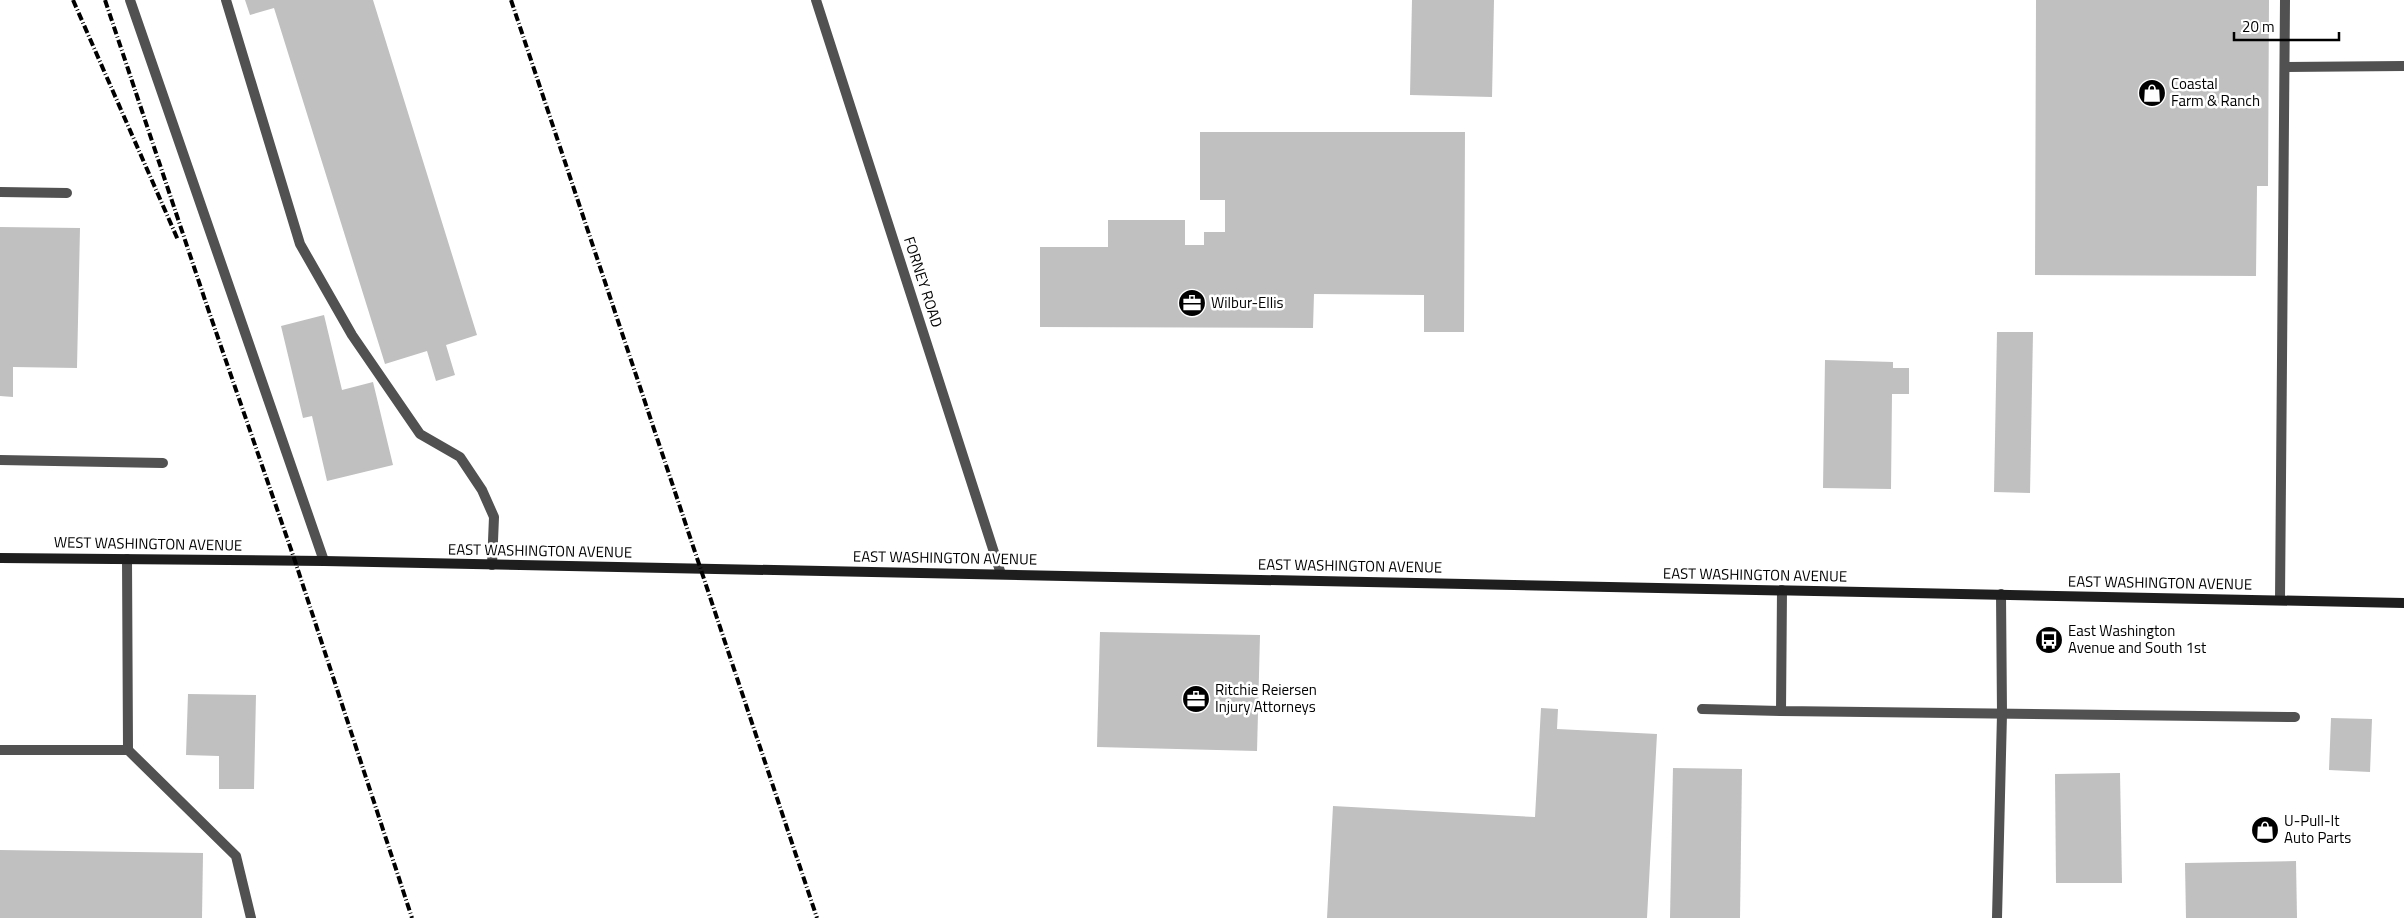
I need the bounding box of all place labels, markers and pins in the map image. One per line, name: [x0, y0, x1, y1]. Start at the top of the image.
place label: Coastal Farm & Ranch: [2171, 72, 2260, 112]
shop icon: Coastal Farm & Ranch: [2137, 78, 2167, 108]
office icon: Wilbur-Ellis: [1177, 288, 1207, 318]
place label: Wilbur-Ellis: [1211, 291, 1283, 314]
place label: East Washington Avenue and South 1st: [2068, 619, 2207, 659]
bus stop icon: East Washington Avenue and South 1st: [2034, 625, 2064, 655]
place label: Ritchie Reiersen Injury Attorneys: [1215, 678, 1317, 718]
office icon: Ritchie Reiersen Injury Attorneys: [1181, 684, 1211, 714]
place label: U-Pull-It Auto Parts: [2284, 809, 2351, 849]
shop icon: U-Pull-It Auto Parts: [2250, 815, 2280, 845]

